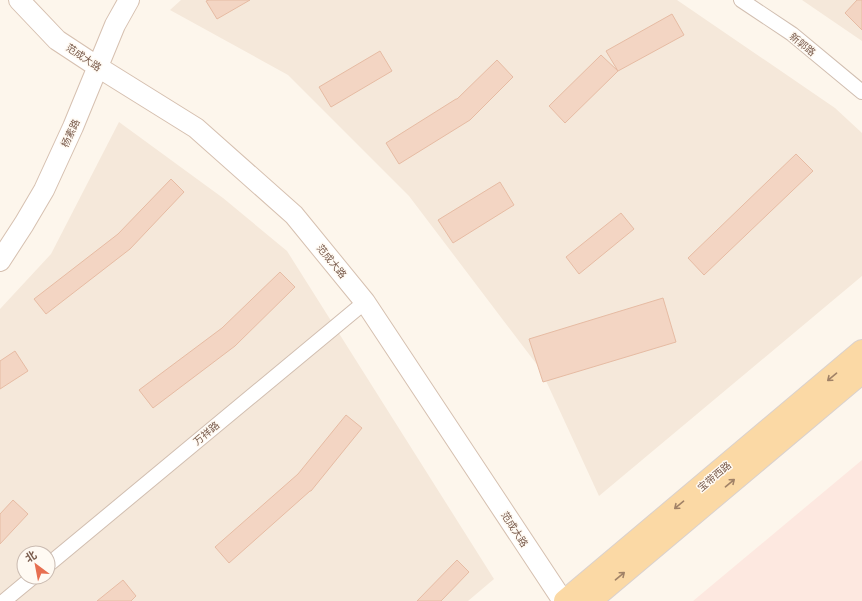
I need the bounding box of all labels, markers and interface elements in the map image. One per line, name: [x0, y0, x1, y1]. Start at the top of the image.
street label: 新郭路: [787, 31, 818, 59]
street label: 范成大路: [64, 42, 103, 74]
street label: 杨素路: [59, 117, 83, 150]
street label: 范成大路: [314, 242, 348, 281]
one-way arrow: [827, 372, 838, 381]
street label: 万祥路: [191, 420, 222, 448]
street label: 宝带西路: [695, 459, 734, 494]
one-way arrow: [725, 479, 736, 488]
one-way arrow: [674, 501, 684, 510]
street label: 范成大路: [498, 510, 530, 550]
north arrow: [16, 545, 56, 585]
text: 北: [23, 549, 39, 565]
one-way arrow: [615, 571, 625, 580]

